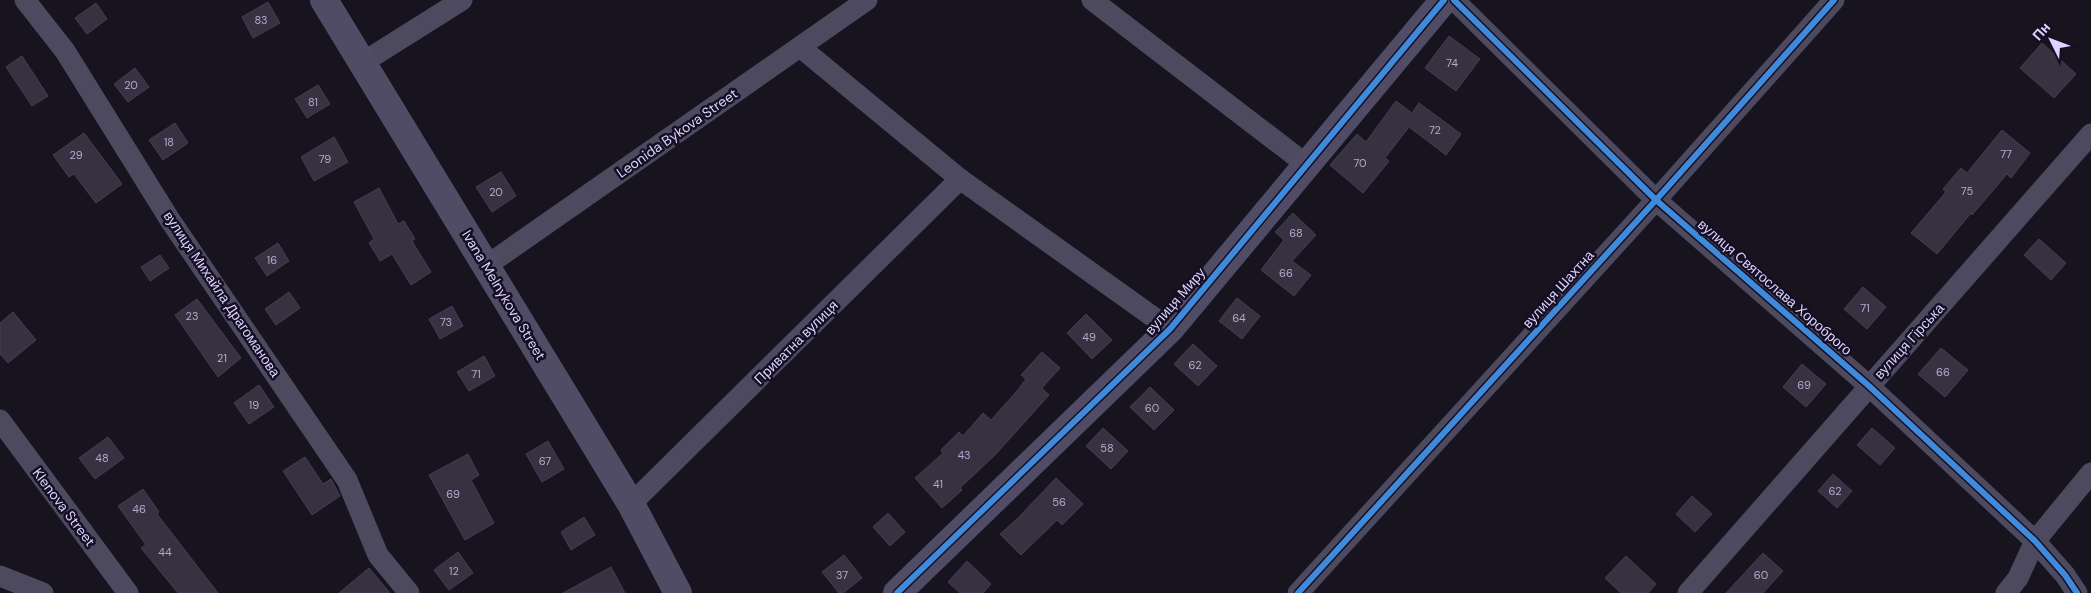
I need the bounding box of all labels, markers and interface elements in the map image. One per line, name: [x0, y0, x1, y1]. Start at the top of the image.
house number: 83: [254, 13, 268, 27]
north arrow: [2026, 15, 2076, 65]
text: Пн: [2028, 18, 2054, 44]
house number: 74: [1446, 56, 1458, 70]
house number: 20: [124, 78, 138, 92]
street label: Leonida Bykova Street: [613, 84, 741, 182]
house number: 81: [308, 95, 318, 109]
house number: 72: [1429, 123, 1441, 137]
house number: 18: [164, 135, 174, 149]
house number: 77: [2000, 147, 2012, 161]
house number: 29: [69, 148, 83, 162]
house number: 79: [319, 152, 331, 166]
house number: 70: [1353, 156, 1367, 170]
house number: 75: [1961, 184, 1973, 198]
house number: 20: [489, 185, 503, 199]
street label: вулиця Михайла Драгоманова: [160, 208, 284, 381]
street label: вулиця Святослава Хороброго: [1694, 215, 1856, 359]
house number: 68: [1289, 226, 1303, 240]
street label: Ivana Melnykova Street: [458, 227, 550, 363]
street label: вулиця Шахтна: [1518, 246, 1598, 332]
house number: 16: [267, 253, 277, 267]
street label: вулиця Миру: [1141, 264, 1209, 338]
house number: 66: [1279, 266, 1293, 280]
street label: Приватна вулиця: [750, 296, 842, 388]
street label: вулиця Гірська: [1870, 299, 1948, 383]
house number: 71: [1860, 301, 1870, 315]
house number: 23: [186, 309, 198, 323]
house number: 64: [1232, 311, 1246, 325]
house number: 73: [440, 315, 452, 329]
house number: 49: [1082, 330, 1096, 344]
house number: 21: [217, 351, 227, 365]
house number: 62: [1189, 358, 1201, 372]
house number: 66: [1936, 365, 1950, 379]
house number: 71: [471, 367, 481, 381]
house number: 69: [1797, 378, 1811, 392]
house number: 19: [249, 398, 259, 412]
house number: 60: [1145, 401, 1159, 415]
house number: 58: [1100, 441, 1114, 455]
house number: 43: [957, 448, 971, 462]
house number: 48: [95, 451, 109, 465]
house number: 67: [539, 454, 551, 468]
street label: Klenova Street: [29, 464, 99, 550]
house number: 41: [933, 477, 943, 491]
house number: 62: [1829, 484, 1841, 498]
house number: 69: [446, 487, 460, 501]
house number: 56: [1052, 495, 1066, 509]
house number: 46: [132, 502, 146, 516]
house number: 44: [158, 545, 172, 559]
house number: 12: [449, 564, 459, 578]
house number: 37: [836, 568, 848, 582]
house number: 60: [1754, 568, 1768, 582]

